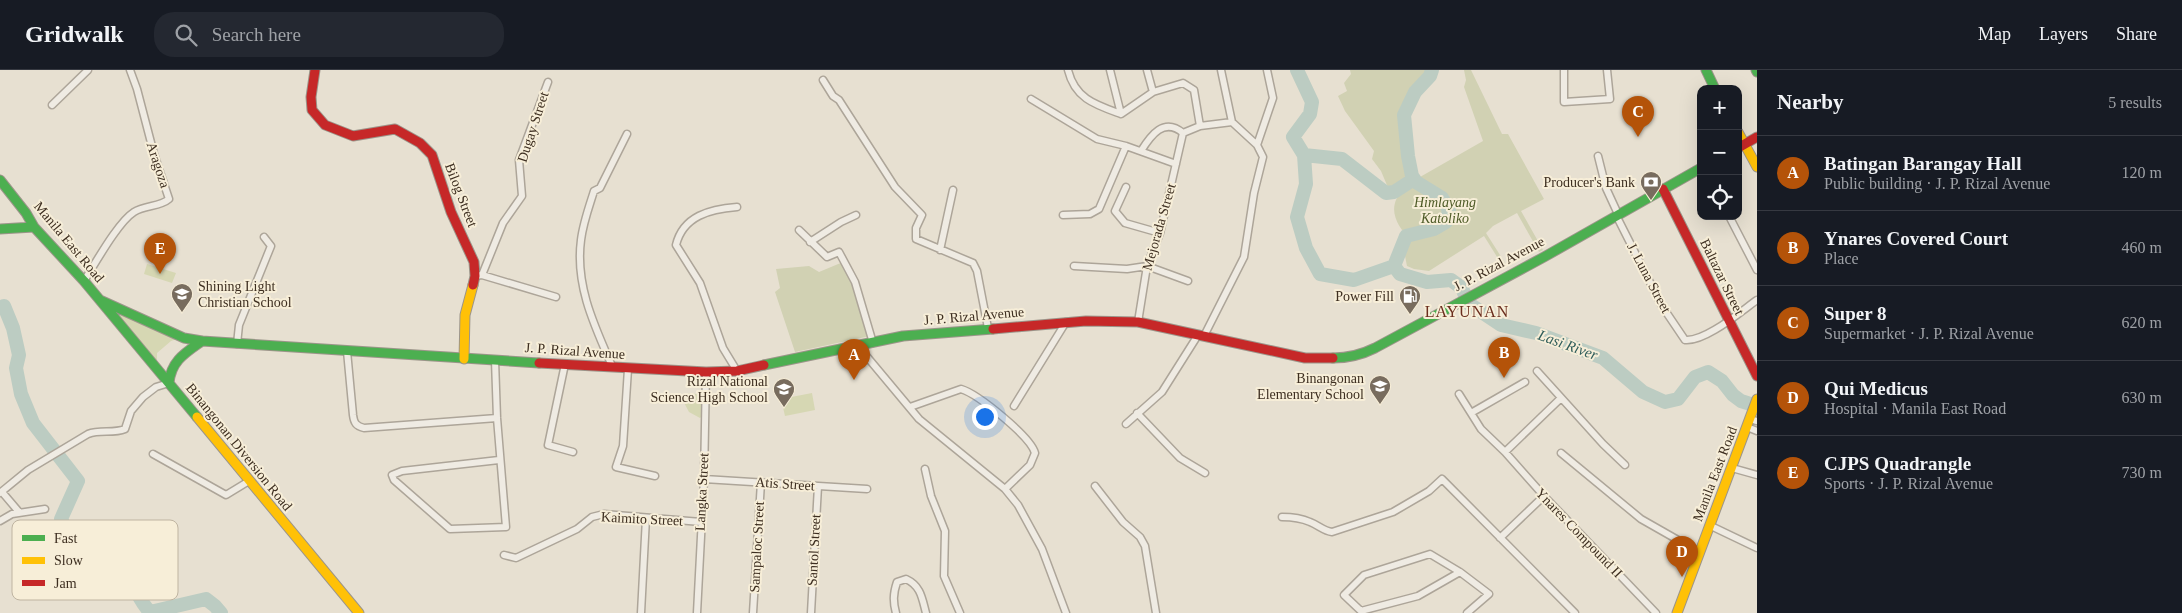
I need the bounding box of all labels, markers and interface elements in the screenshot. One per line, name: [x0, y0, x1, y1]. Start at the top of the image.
search box: [154, 12, 504, 57]
text: Gridwalk: [25, 21, 124, 47]
icon: search: [172, 21, 200, 49]
text: Search here: [212, 24, 301, 45]
text: Map: [1978, 24, 2011, 44]
text: Layers: [2039, 24, 2088, 44]
text: Share: [2116, 24, 2157, 44]
map controls: [1697, 85, 1742, 220]
button: +: [1697, 85, 1742, 130]
street label: Dugay Street: [515, 90, 552, 164]
text: Nearby: [1777, 90, 1844, 114]
text: 5 results: [2108, 94, 2162, 111]
pin: C: [1622, 96, 1654, 137]
button: −: [1697, 130, 1742, 175]
street label: Aragoza: [144, 140, 173, 191]
text: Batingan Barangay Hall: [1824, 153, 2021, 174]
street label: Bilog Street: [442, 161, 480, 229]
text: A: [1787, 164, 1799, 181]
text: 120 m: [2122, 164, 2162, 181]
bank icon: Producer's Bank: [1639, 170, 1663, 201]
place label: Producer's Bank: [1543, 175, 1635, 190]
button: locate: [1697, 175, 1742, 220]
text: Public building · J. P. Rizal Avenue: [1824, 175, 2050, 192]
street label: Mejorada Street: [1139, 182, 1179, 272]
park label: Himlayang Katoliko: [1413, 195, 1476, 226]
street label: Manila East Road: [31, 199, 107, 285]
text: Ynares Covered Court: [1824, 228, 2008, 249]
pin: E: [144, 233, 176, 274]
street label: J. P. Rizal Avenue: [1451, 234, 1547, 294]
street label: Baltazar Street: [1697, 237, 1747, 318]
text: B: [1788, 239, 1798, 256]
text: 460 m: [2122, 239, 2162, 256]
street label: J. Luna Street: [1624, 240, 1674, 316]
text: Place: [1824, 250, 1859, 267]
place label: Shining Light Christian School: [198, 279, 292, 310]
school or university icon: Shining Light Christian School: [170, 282, 194, 313]
fuel station icon: Power Fill: [1398, 284, 1422, 315]
place label: Power Fill: [1335, 289, 1394, 304]
district label: LAYUNAN: [1425, 303, 1509, 320]
text: Super 8: [1824, 303, 1886, 324]
street label: J. P. Rizal Avenue: [923, 304, 1025, 328]
text: C: [1787, 314, 1799, 331]
text: 620 m: [2122, 314, 2162, 331]
text: Supermarket · J. P. Rizal Avenue: [1824, 325, 2034, 342]
water label: Lasi River: [1535, 327, 1600, 363]
pin: B: [1488, 337, 1520, 378]
pin: A: [838, 339, 870, 380]
street label: J. P. Rizal Avenue: [524, 340, 626, 362]
place label: Binangonan Elementary School: [1257, 371, 1364, 402]
place label: Rizal National Science High School: [651, 374, 768, 405]
school or university icon: Binangonan Elementary School: [1368, 374, 1392, 405]
school or university icon: Rizal National Science High School: [772, 377, 796, 408]
text: Qui Medicus: [1824, 378, 1928, 399]
street label: Binangonan Diversion Road: [183, 380, 295, 514]
text: D: [1787, 389, 1799, 406]
text: 630 m: [2122, 389, 2162, 406]
text: Hospital · Manila East Road: [1824, 400, 2006, 417]
your location: [972, 404, 998, 430]
street label: Manila East Road: [1690, 424, 1740, 524]
street label: Langka Street: [692, 452, 712, 531]
text: CJPS Quadrangle: [1824, 453, 1971, 474]
text: E: [1788, 464, 1798, 481]
text: 730 m: [2122, 464, 2162, 481]
street label: Atis Street: [755, 474, 815, 494]
text: Sports · J. P. Rizal Avenue: [1824, 475, 1993, 492]
street label: Ynares Compound II: [1533, 485, 1626, 581]
street label: Sampaloc Street: [747, 501, 767, 593]
street label: Kaimito Street: [601, 509, 683, 529]
street label: Santol Street: [805, 514, 823, 586]
legend: [12, 520, 178, 600]
text: Fast: [54, 531, 77, 546]
pin: D: [1666, 536, 1698, 577]
text: Slow: [54, 553, 84, 568]
text: Jam: [54, 576, 77, 591]

